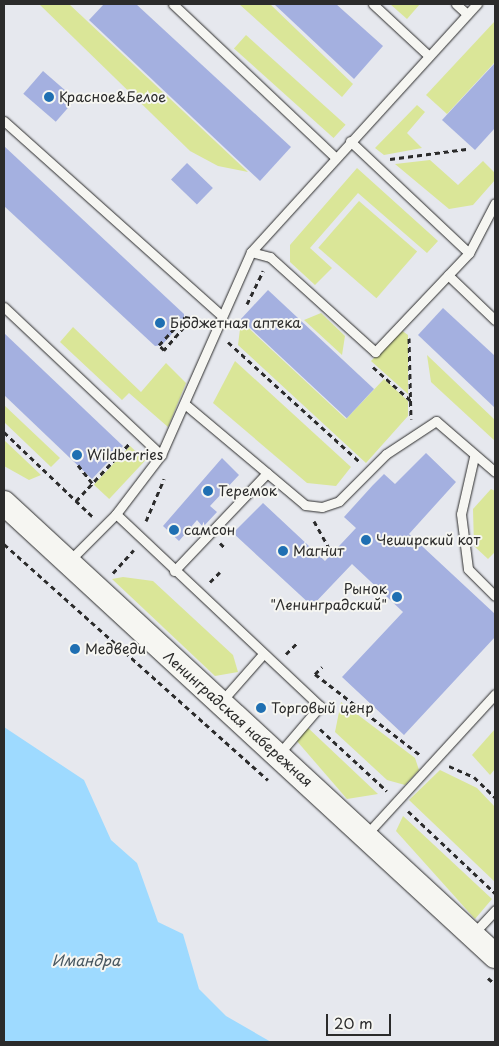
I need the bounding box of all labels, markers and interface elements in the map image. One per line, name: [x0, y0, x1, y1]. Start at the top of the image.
place label: Красное&Белое: [59, 89, 166, 105]
marker: Красное&Белое: [43, 91, 55, 103]
place label: Бюджетная аптека: [170, 315, 301, 331]
marker: Бюджетная аптека: [154, 317, 166, 329]
place label: Wildberries: [87, 447, 163, 463]
marker: Wildberries: [71, 449, 83, 461]
place label: Теремок: [218, 483, 277, 499]
marker: Теремок: [202, 485, 214, 497]
place label: самсон: [184, 522, 235, 538]
marker: самсон: [168, 524, 180, 536]
place label: Чеширский кот: [376, 532, 481, 548]
marker: Чеширский кот: [360, 534, 372, 546]
place label: Магнит: [293, 543, 344, 559]
marker: Магнит: [277, 545, 289, 557]
place label: Рынок "Ленинградский": [270, 581, 387, 614]
marker: Рынок "Ленинградский": [391, 591, 403, 603]
place label: Медведи: [85, 641, 146, 657]
marker: Медведи: [69, 643, 81, 655]
street label: Ленинградская набережная: [160, 648, 316, 790]
place label: Торговый ценр: [271, 700, 373, 716]
marker: Торговый ценр: [255, 702, 267, 714]
water label: Имандра: [52, 951, 120, 969]
scale bar: [329, 1004, 394, 1036]
text: 20 m: [334, 1011, 373, 1034]

